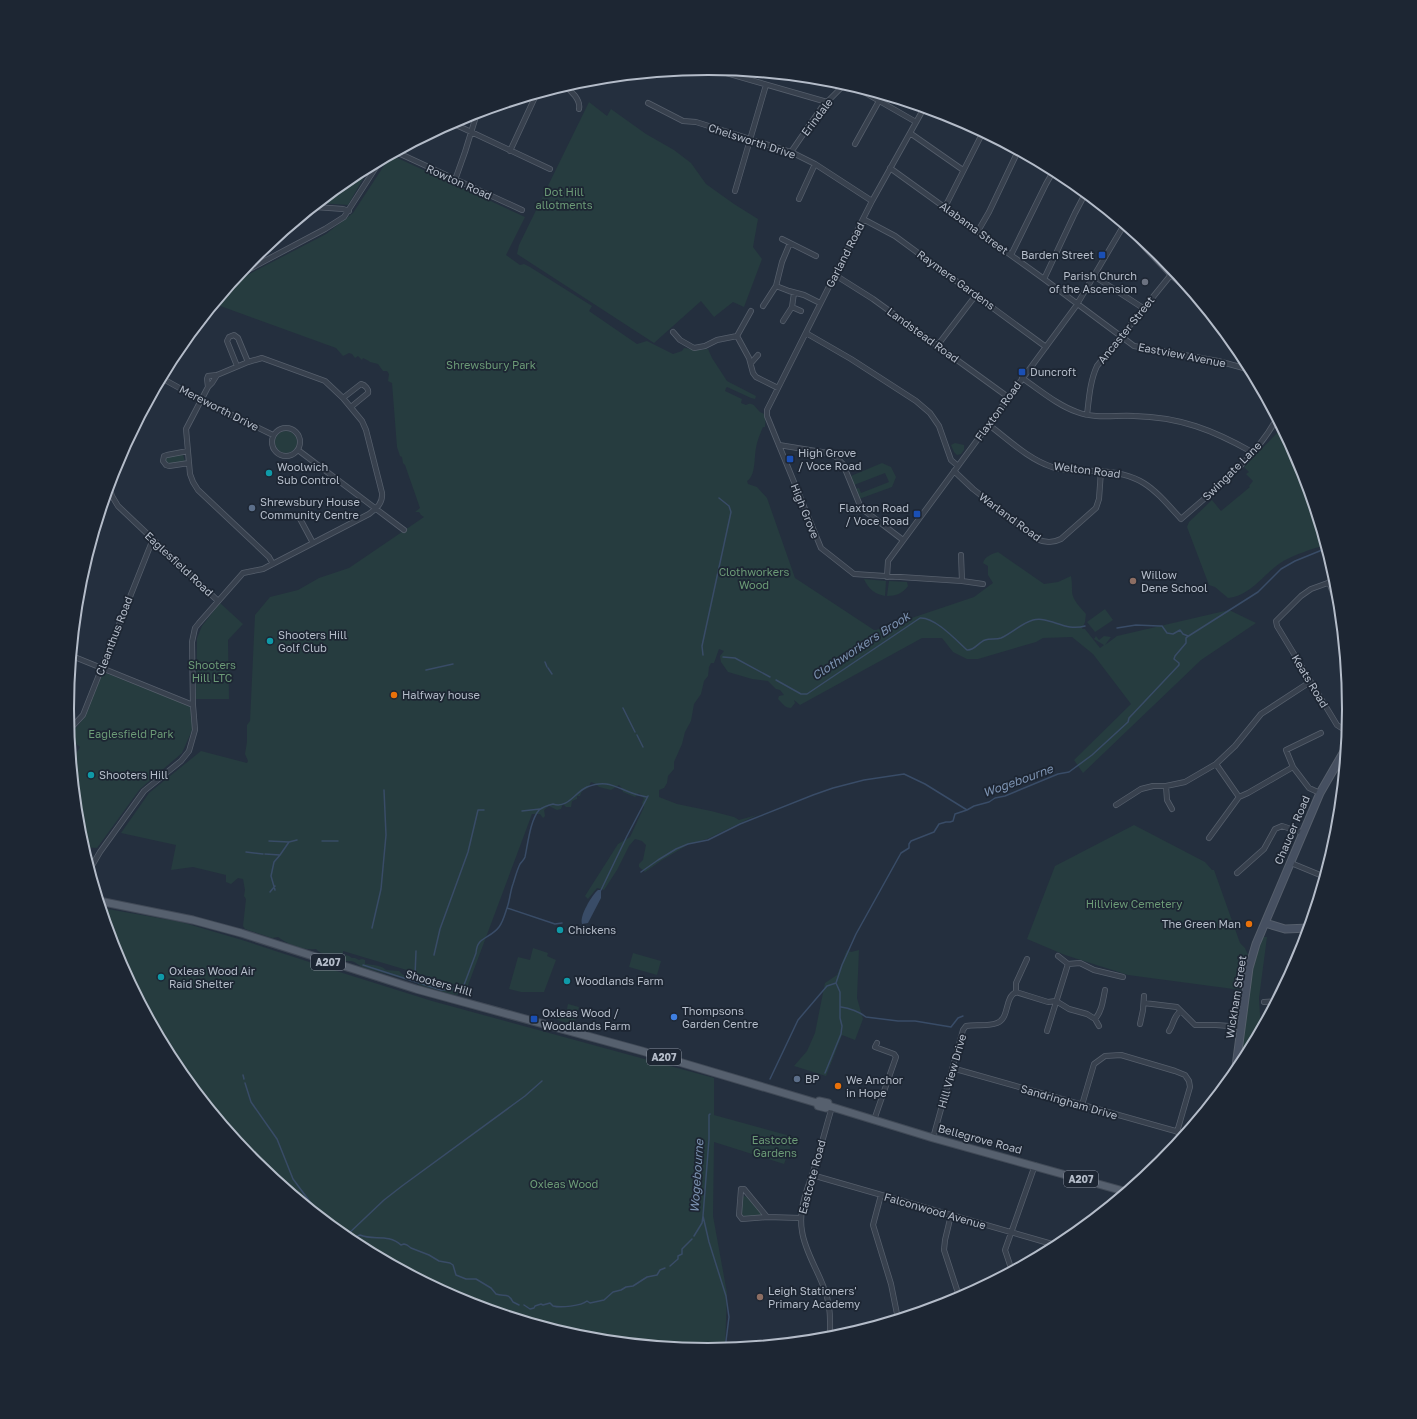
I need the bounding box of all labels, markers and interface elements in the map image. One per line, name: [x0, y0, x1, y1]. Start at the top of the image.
street label: Erindale: [798, 95, 835, 138]
street label: Chelsworth Drive: [707, 120, 797, 161]
street label: Rowton Road: [424, 161, 494, 202]
park label: Dot Hill allotments: [535, 185, 593, 211]
street label: Alabama Street: [938, 198, 1011, 257]
street label: Garland Road: [823, 220, 867, 289]
street label: Raymere Gardens: [915, 247, 998, 312]
place label: Barden Street: [1021, 248, 1094, 261]
marker: Barden Street: [1097, 250, 1107, 260]
place label: Parish Church of the Ascension: [1049, 269, 1137, 295]
marker: Parish Church of the Ascension: [1140, 277, 1150, 287]
street label: Ancaster Street: [1095, 294, 1157, 366]
street label: Landstead Road: [885, 304, 962, 365]
street label: Eastview Avenue: [1137, 340, 1227, 369]
park label: Shrewsbury Park: [446, 358, 536, 371]
place label: Duncroft: [1030, 365, 1076, 378]
marker: Duncroft: [1017, 367, 1027, 377]
street label: Flaxton Road: [972, 379, 1023, 443]
street label: Mereworth Drive: [177, 382, 261, 433]
street label: Swingate Lane: [1200, 439, 1264, 503]
place label: High Grove / Voce Road: [798, 446, 861, 472]
marker: High Grove / Voce Road: [785, 454, 795, 464]
street label: Welton Road: [1053, 459, 1121, 480]
place label: Woolwich Sub Control: [277, 460, 340, 486]
marker: Woolwich Sub Control: [264, 468, 274, 478]
street label: High Grove: [789, 481, 822, 540]
street label: Warland Road: [977, 490, 1044, 543]
place label: Shrewsbury House Community Centre: [260, 495, 360, 521]
place label: Flaxton Road / Voce Road: [839, 501, 909, 527]
marker: Shrewsbury House Community Centre: [247, 503, 257, 513]
marker: Flaxton Road / Voce Road: [912, 509, 922, 519]
street label: Eaglesfield Road: [143, 529, 216, 599]
park label: Clothworkers Wood: [719, 565, 790, 591]
place label: Willow Dene School: [1141, 568, 1208, 594]
marker: Willow Dene School: [1128, 576, 1138, 586]
street label: Cleanthus Road: [93, 595, 135, 677]
water label: Clothworkers Brook: [809, 608, 914, 683]
place label: Shooters Hill Golf Club: [278, 628, 347, 654]
marker: Shooters Hill Golf Club: [265, 636, 275, 646]
street label: Keats Road: [1289, 652, 1331, 710]
park label: Shooters Hill LTC: [188, 658, 236, 684]
place label: Halfway house: [402, 688, 480, 701]
marker: Halfway house: [389, 690, 399, 700]
park label: Eaglesfield Park: [88, 727, 174, 740]
water label: Wogebourne: [981, 761, 1056, 800]
place label: Shooters Hill: [99, 768, 168, 781]
marker: Shooters Hill: [86, 770, 96, 780]
street label: Chaucer Road: [1271, 793, 1312, 866]
park label: Hillview Cemetery: [1086, 897, 1182, 910]
place label: The Green Man: [1162, 917, 1241, 930]
marker: The Green Man: [1244, 919, 1254, 929]
place label: Chickens: [568, 923, 616, 936]
marker: Chickens: [555, 925, 565, 935]
road number: A207: [311, 954, 345, 970]
street label: Wickham Street: [1223, 955, 1248, 1039]
place label: Oxleas Wood Air Raid Shelter: [169, 964, 256, 990]
street label: Shooters Hill: [404, 967, 475, 998]
marker: Oxleas Wood Air Raid Shelter: [156, 972, 166, 982]
place label: Woodlands Farm: [575, 974, 664, 987]
marker: Woodlands Farm: [562, 976, 572, 986]
place label: Thompsons Garden Centre: [682, 1004, 758, 1030]
place label: Oxleas Wood / Woodlands Farm: [542, 1006, 631, 1032]
marker: Thompsons Garden Centre: [669, 1012, 679, 1022]
marker: Oxleas Wood / Woodlands Farm: [529, 1014, 539, 1024]
street label: Hill View Drive: [935, 1032, 968, 1109]
road number: A207: [647, 1049, 681, 1065]
place label: BP: [805, 1072, 820, 1085]
place label: We Anchor in Hope: [846, 1073, 904, 1099]
marker: BP: [792, 1074, 802, 1084]
marker: We Anchor in Hope: [833, 1081, 843, 1091]
street label: Sandringham Drive: [1019, 1081, 1119, 1122]
street label: Bellegrove Road: [937, 1121, 1024, 1156]
park label: Eastcote Gardens: [752, 1133, 798, 1159]
water label: Wogebourne: [686, 1138, 707, 1213]
street label: Eastcote Road: [795, 1138, 828, 1215]
road number: A207: [1064, 1171, 1098, 1187]
park label: Oxleas Wood: [530, 1177, 598, 1190]
street label: Falconwood Avenue: [883, 1190, 988, 1231]
place label: Leigh Stationers' Primary Academy: [768, 1284, 860, 1310]
marker: Leigh Stationers' Primary Academy: [755, 1292, 765, 1302]

